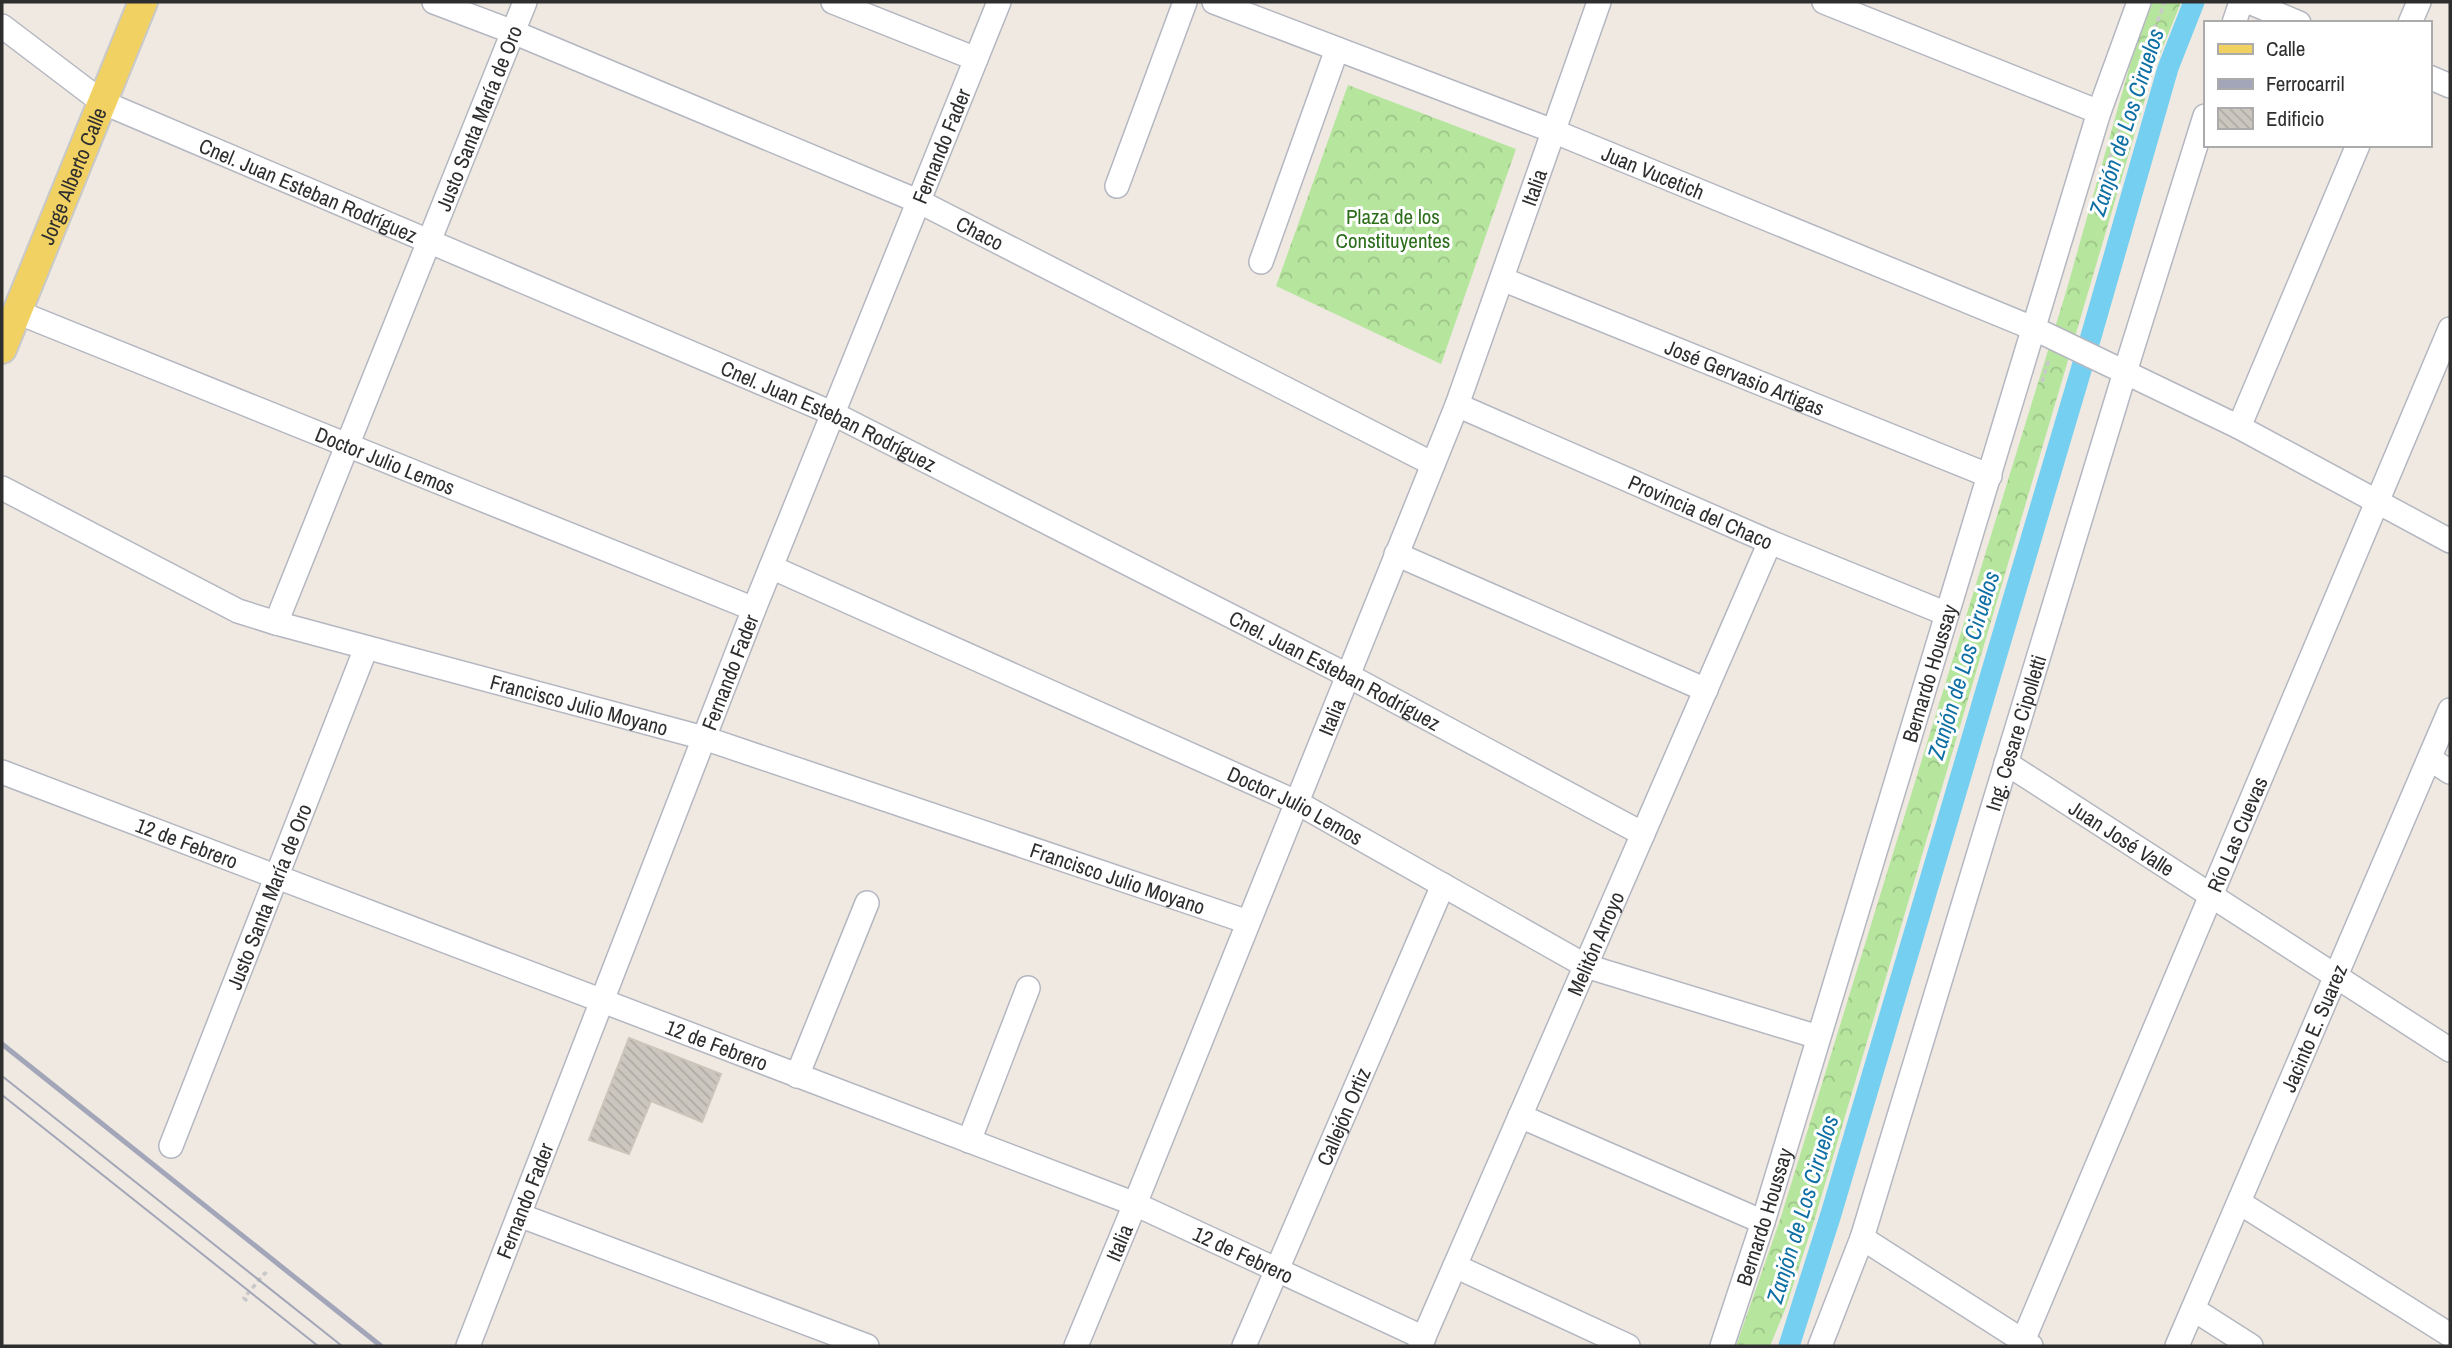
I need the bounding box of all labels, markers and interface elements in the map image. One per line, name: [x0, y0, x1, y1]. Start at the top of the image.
street label: Justo Santa María de Oro: [428, 21, 529, 215]
legend: [2204, 21, 2431, 147]
water label: Zanjón de Los Ciruelos: [2081, 24, 2171, 220]
text: Calle: [2266, 34, 2305, 63]
text: Ferrocarril: [2266, 69, 2345, 98]
street label: Fernando Fader: [905, 84, 977, 208]
street label: Jorge Alberto Calle: [32, 103, 113, 249]
text: Edificio: [2266, 104, 2324, 133]
street label: Cnel. Juan Esteban Rodríguez: [195, 131, 422, 249]
street label: Juan Vucetich: [1597, 138, 1709, 206]
street label: Italia: [1514, 164, 1554, 210]
park label: Plaza de los Constituyentes: [1336, 202, 1450, 255]
street label: Chaco: [951, 208, 1009, 257]
street label: José Gervasio Artigas: [1661, 332, 1829, 422]
street label: Cnel. Juan Esteban Rodríguez: [716, 353, 942, 478]
street label: Doctor Julio Lemos: [311, 419, 459, 502]
street label: Provincia del Chaco: [1624, 467, 1778, 556]
water label: Zanjón de Los Ciruelos: [1919, 567, 2006, 764]
street label: Bernardo Houssay: [1895, 600, 1964, 746]
street label: Cnel. Juan Esteban Rodríguez: [1224, 603, 1446, 737]
street label: Fernando Fader: [694, 610, 765, 734]
street label: Ing. Cesare Cipolletti: [1978, 651, 2053, 814]
street label: Francisco Julio Moyano: [487, 667, 671, 742]
street label: Italia: [1311, 694, 1352, 740]
street label: Doctor Julio Lemos: [1223, 759, 1368, 852]
street label: Río Las Cuevas: [2200, 772, 2274, 896]
street label: Juan José Valle: [2063, 793, 2180, 883]
street label: Justo Santa María de Oro: [219, 799, 318, 994]
street label: 12 de Febrero: [132, 810, 242, 875]
street label: Francisco Julio Moyano: [1027, 835, 1209, 921]
street label: Melitón Arroyo: [1560, 887, 1631, 1000]
street label: Jacinto E. Suarez: [2273, 959, 2354, 1096]
street label: 12 de Febrero: [661, 1012, 772, 1077]
street label: Callejón Ortiz: [1309, 1062, 1377, 1170]
water label: Zanjón de Los Ciruelos: [1758, 1111, 1845, 1308]
street label: Fernando Fader: [489, 1138, 560, 1263]
street label: Bernardo Houssay: [1729, 1144, 1799, 1289]
street label: Italia: [1098, 1219, 1140, 1265]
street label: 12 de Febrero: [1189, 1219, 1298, 1290]

